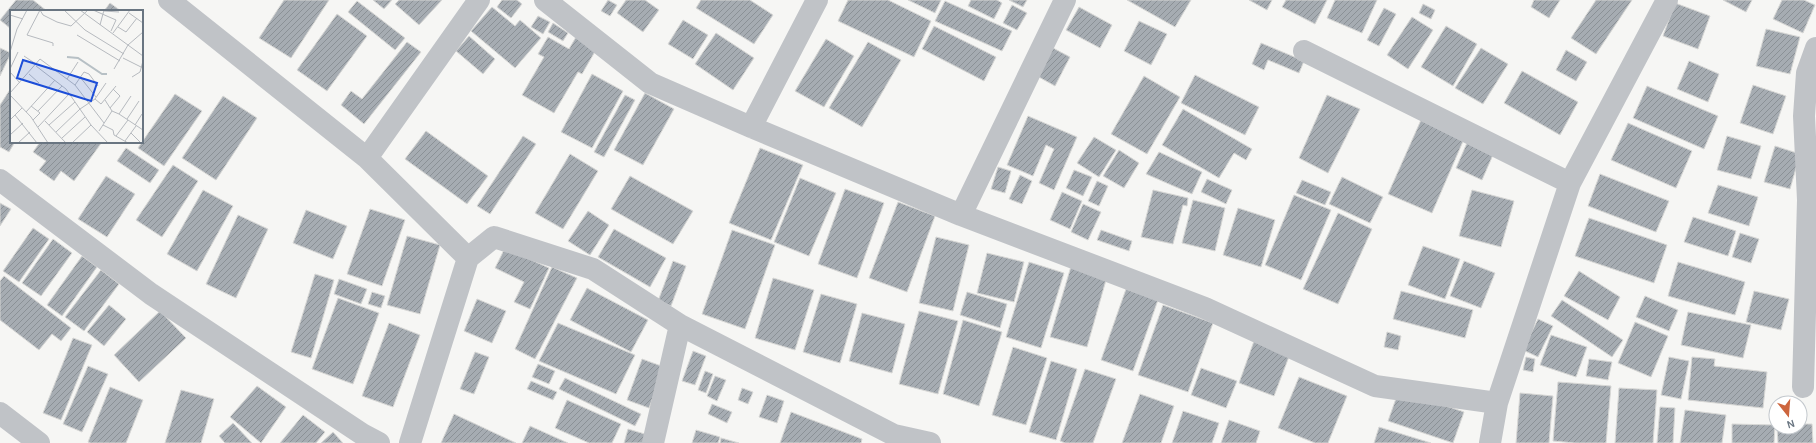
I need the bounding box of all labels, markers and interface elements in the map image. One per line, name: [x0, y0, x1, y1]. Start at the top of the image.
inset map: [10, 10, 143, 143]
north arrow: [1768, 395, 1808, 435]
text: N: [1785, 417, 1796, 431]

